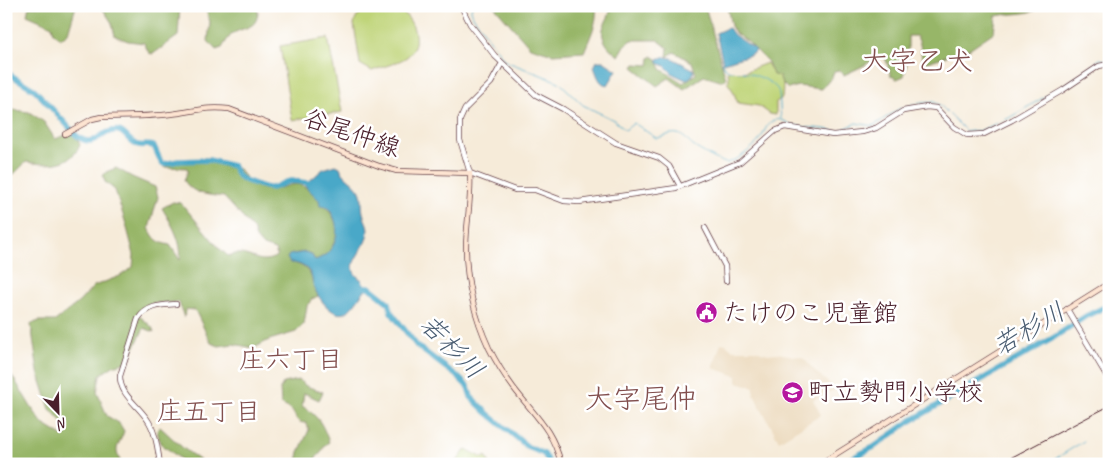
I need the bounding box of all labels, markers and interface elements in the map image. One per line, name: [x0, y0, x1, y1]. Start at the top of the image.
district label: 大字乙犬: [861, 43, 973, 78]
street label: 谷尾仲線: [300, 102, 404, 164]
water label: 若杉川: [987, 295, 1071, 363]
place label: たけのこ児童館: [723, 297, 898, 329]
public building icon: たけのこ児童館: [695, 301, 719, 325]
water label: 若杉川: [413, 308, 491, 386]
district label: 庄六丁目: [239, 343, 343, 376]
place label: 町立勢門小学校: [808, 376, 983, 408]
school or university icon: 町立勢門小学校: [780, 380, 804, 404]
district label: 大字尾仲: [585, 381, 697, 416]
north arrow: [32, 388, 82, 438]
district label: 庄五丁目: [157, 395, 261, 428]
text: N: [53, 414, 70, 434]

